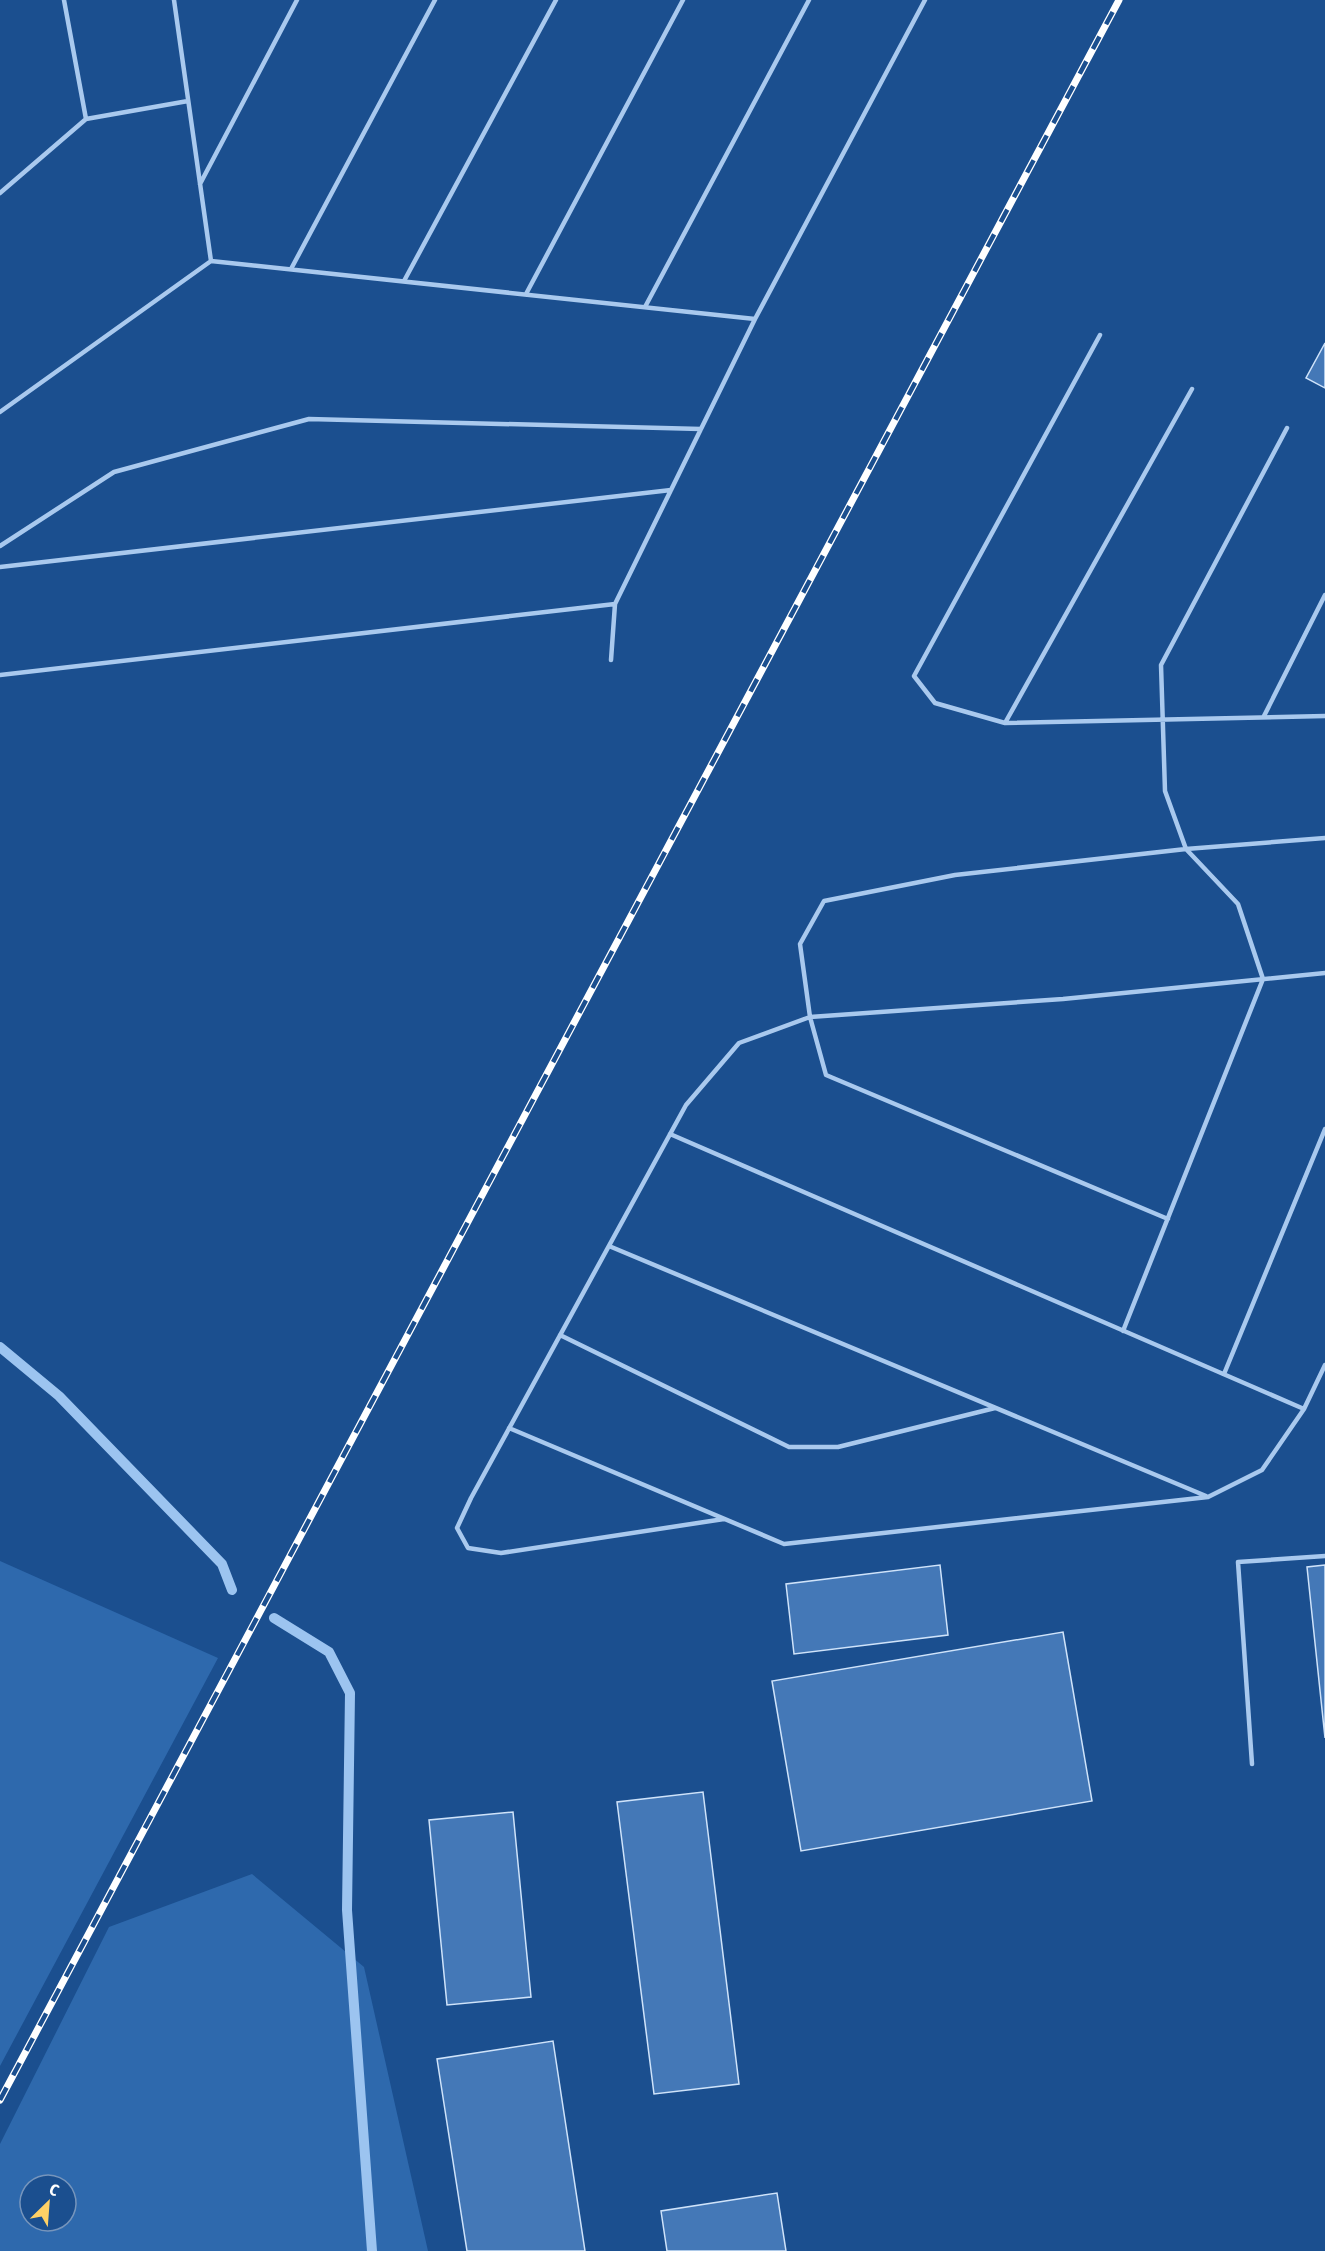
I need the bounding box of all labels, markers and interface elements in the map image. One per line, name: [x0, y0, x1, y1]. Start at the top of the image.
north arrow: [18, 2173, 78, 2233]
text: С: [46, 2179, 62, 2200]

